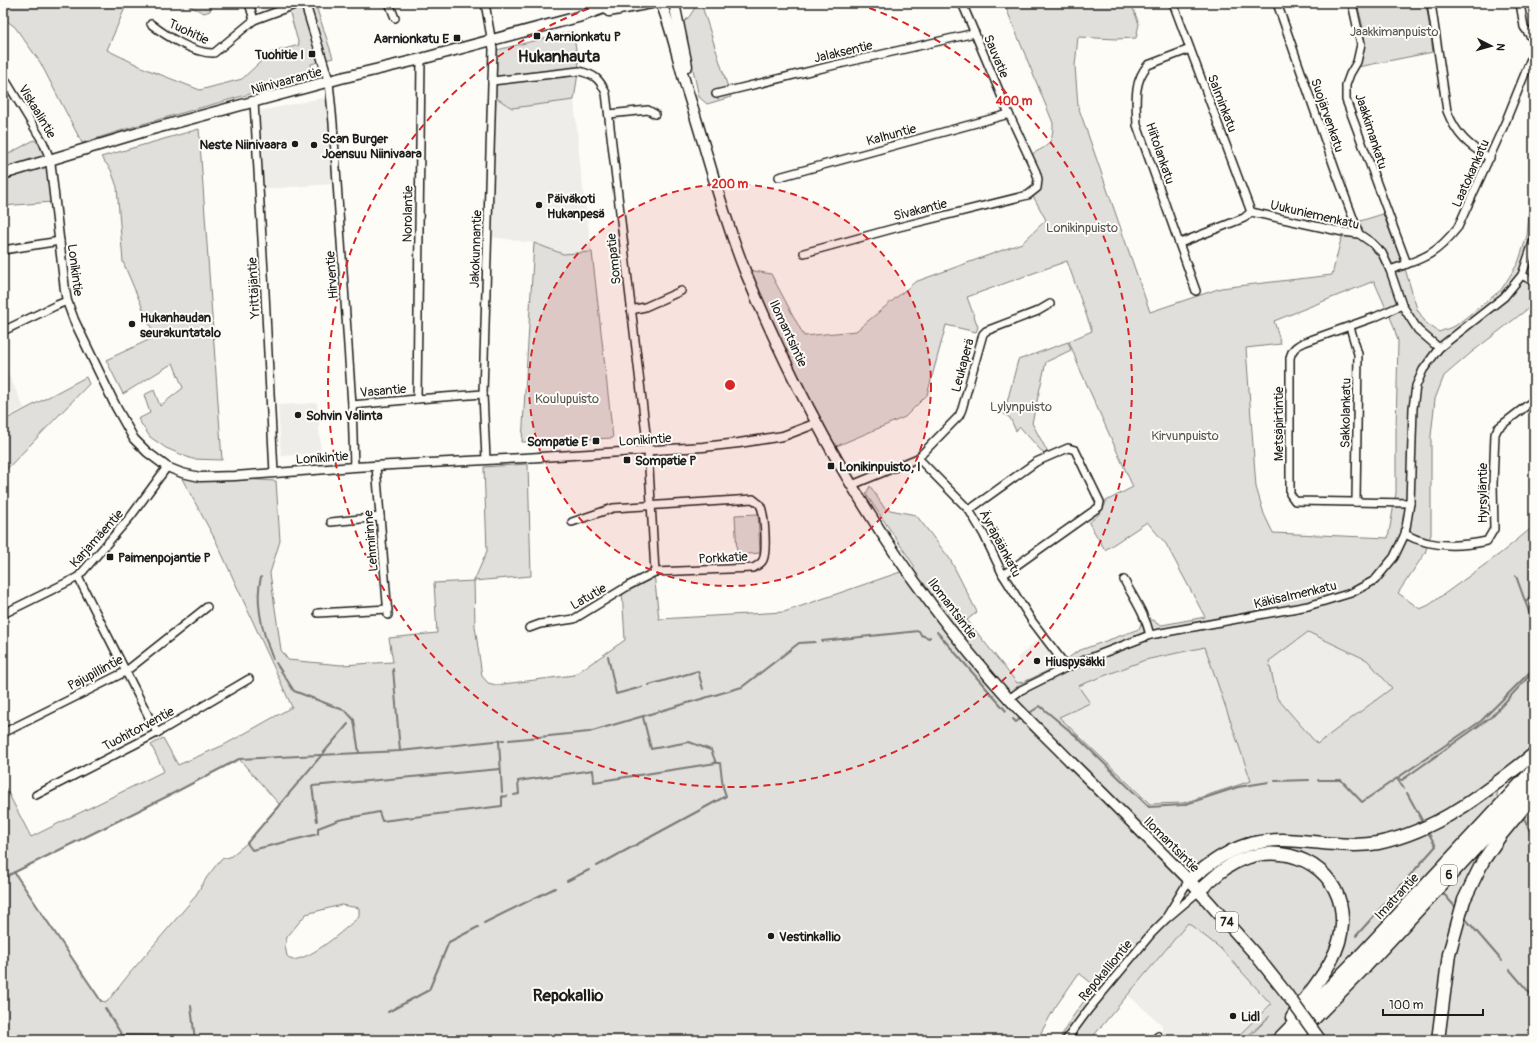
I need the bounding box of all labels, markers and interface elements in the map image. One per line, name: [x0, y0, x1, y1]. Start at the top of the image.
street label: Tuohitie: [166, 16, 212, 48]
park label: Jaakkimanpuisto: [1350, 24, 1438, 40]
north arrow: [1471, 26, 1511, 66]
place label: Aarnionkatu P: [545, 29, 621, 45]
place label: Aarnionkatu E: [374, 31, 449, 47]
marker: Aarnionkatu P: [532, 31, 542, 41]
street label: Sauvatie: [980, 32, 1013, 81]
marker: Aarnionkatu E: [452, 33, 462, 43]
street label: Jalaksentie: [812, 37, 875, 67]
text: N: [1494, 43, 1507, 52]
district label: Hukanhauta: [518, 46, 600, 67]
place label: Tuohitie I: [254, 47, 304, 63]
marker: Tuohitie I: [307, 49, 317, 59]
street label: Niinivaarantie: [249, 64, 324, 98]
street label: Salminkatu: [1204, 72, 1240, 135]
street label: Suojärvenkatu: [1307, 76, 1347, 154]
street label: Viskaalintie: [15, 82, 60, 142]
street label: Jaakkimankatu: [1351, 91, 1391, 171]
text: 400 m: [995, 94, 1033, 109]
street label: Hiitolankatu: [1142, 120, 1178, 186]
street label: Kalhuntie: [865, 121, 918, 149]
place label: Scan Burger Joensuu Niinivaara: [322, 131, 422, 162]
place label: Neste Niinivaara: [200, 137, 287, 153]
street label: Laatokankatu: [1449, 137, 1493, 210]
marker: Neste Niinivaara: [290, 139, 300, 149]
marker: Scan Burger Joensuu Niinivaara: [309, 140, 319, 150]
text: 200 m: [712, 177, 749, 192]
street label: Norolantie: [400, 185, 417, 243]
place label: Päiväkoti Hukanpesä: [547, 191, 605, 222]
street label: Sivakantie: [892, 195, 949, 224]
street label: Uukuniemenkatu: [1269, 197, 1361, 233]
marker: Päiväkoti Hukanpesä: [534, 200, 544, 210]
street label: Jakokunnantie: [467, 209, 485, 288]
park label: Lonikinpuisto: [1046, 220, 1118, 236]
street label: Sompatie: [603, 232, 625, 285]
street label: Lonikintie: [64, 243, 86, 298]
street label: Hirventie: [322, 250, 342, 300]
street label: Yrittäjäntie: [244, 256, 264, 320]
street label: Ilomantsintie: [766, 297, 811, 370]
place label: Hukanhaudan seurakuntatalo: [140, 310, 221, 341]
marker: Hukanhaudan seurakuntatalo: [127, 319, 137, 329]
street label: Leukaperä: [948, 337, 978, 394]
centre of rings: [723, 378, 737, 392]
street label: Sakkolankatu: [1337, 378, 1355, 448]
street label: Vasantie: [359, 381, 408, 401]
street label: Metsäpirtintie: [1271, 386, 1287, 461]
park label: Koulupuisto: [535, 391, 599, 407]
park label: Lylynpuisto: [990, 399, 1052, 415]
place label: Sohvin Valinta: [306, 408, 383, 424]
marker: Sohvin Valinta: [293, 410, 303, 420]
park label: Kirvunpuisto: [1151, 428, 1219, 444]
street label: Lonikintie: [618, 430, 672, 450]
place label: Sompatie E: [527, 434, 588, 450]
marker: Sompatie E: [591, 436, 601, 446]
street label: Lonikintie: [295, 448, 349, 468]
place label: Sompatie P: [635, 453, 696, 469]
marker: Sompatie P: [622, 455, 632, 465]
place label: Lonikinpuisto, I: [839, 459, 921, 475]
marker: Lonikinpuisto, I: [826, 461, 836, 471]
street label: Hyrsyläntie: [1475, 462, 1491, 523]
street label: Karjamäentie: [66, 506, 127, 571]
street label: Äyräpäänkatu: [976, 507, 1025, 580]
street label: Lehmirinne: [360, 509, 382, 572]
street label: Porkkatie: [698, 549, 749, 567]
place label: Paimenpojantie P: [118, 550, 211, 566]
marker: Paimenpojantie P: [105, 552, 115, 562]
street label: Ilomantsintie: [924, 575, 981, 643]
street label: Käkisalmenkatu: [1252, 578, 1338, 612]
street label: Latutie: [568, 580, 610, 613]
street label: Pajupillintie: [65, 651, 126, 694]
place label: Hiuspysäkki: [1045, 654, 1105, 670]
marker: Hiuspysäkki: [1032, 656, 1042, 666]
street label: Tuohitorventie: [100, 703, 178, 754]
street label: Ilomantsintie: [1140, 814, 1203, 876]
road number: 6: [1441, 865, 1457, 885]
street label: Imatrantie: [1371, 870, 1423, 923]
road number: 74: [1216, 912, 1238, 932]
place label: Vestinkallio: [779, 929, 841, 945]
marker: Vestinkallio: [766, 931, 776, 941]
street label: Repokalliontie: [1076, 936, 1136, 1005]
district label: Repokallio: [533, 985, 603, 1006]
scale bar: [1383, 991, 1483, 1017]
text: 100 m: [1389, 998, 1424, 1013]
place label: Lidl: [1241, 1009, 1260, 1025]
marker: Lidl: [1228, 1011, 1238, 1021]

